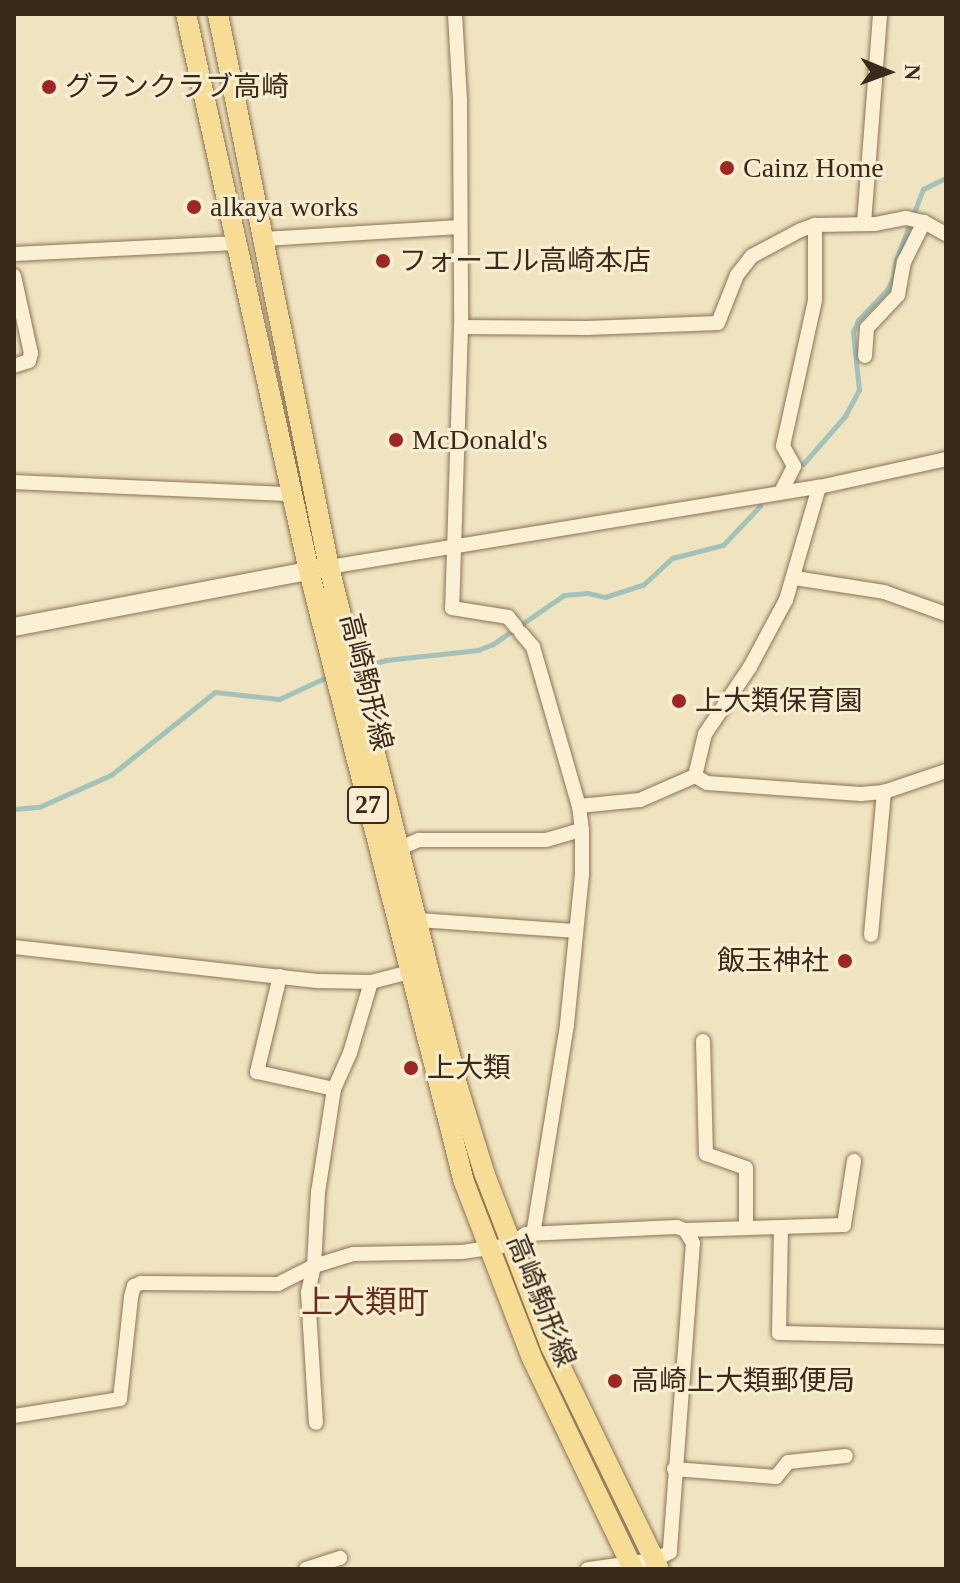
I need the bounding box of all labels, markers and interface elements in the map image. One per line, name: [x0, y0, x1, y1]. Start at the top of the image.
north arrow: [848, 32, 928, 112]
text: N: [900, 64, 925, 81]
place label: グランクラブ高崎: [65, 70, 289, 104]
marker: グランクラブ高崎: [40, 78, 58, 96]
place label: Cainz Home: [743, 151, 884, 185]
marker: Cainz Home: [718, 159, 736, 177]
place label: alkaya works: [210, 190, 359, 224]
marker: alkaya works: [185, 198, 203, 216]
place label: フォーエル高崎本店: [399, 244, 651, 278]
marker: フォーエル高崎本店: [374, 252, 392, 270]
place label: McDonald's: [412, 423, 548, 457]
marker: McDonald's: [387, 431, 405, 449]
street label: 高崎駒形線: [333, 610, 399, 754]
place label: 上大類保育園: [695, 684, 863, 718]
marker: 上大類保育園: [670, 692, 688, 710]
road number: 27: [346, 783, 390, 827]
place label: 飯玉神社: [717, 944, 829, 978]
marker: 飯玉神社: [836, 952, 854, 970]
place label: 上大類: [427, 1051, 511, 1085]
marker: 上大類: [402, 1059, 420, 1077]
street label: 高崎駒形線: [499, 1230, 583, 1372]
district label: 上大類町: [301, 1283, 429, 1321]
place label: 高崎上大類郵便局: [631, 1364, 855, 1398]
marker: 高崎上大類郵便局: [606, 1372, 624, 1390]

